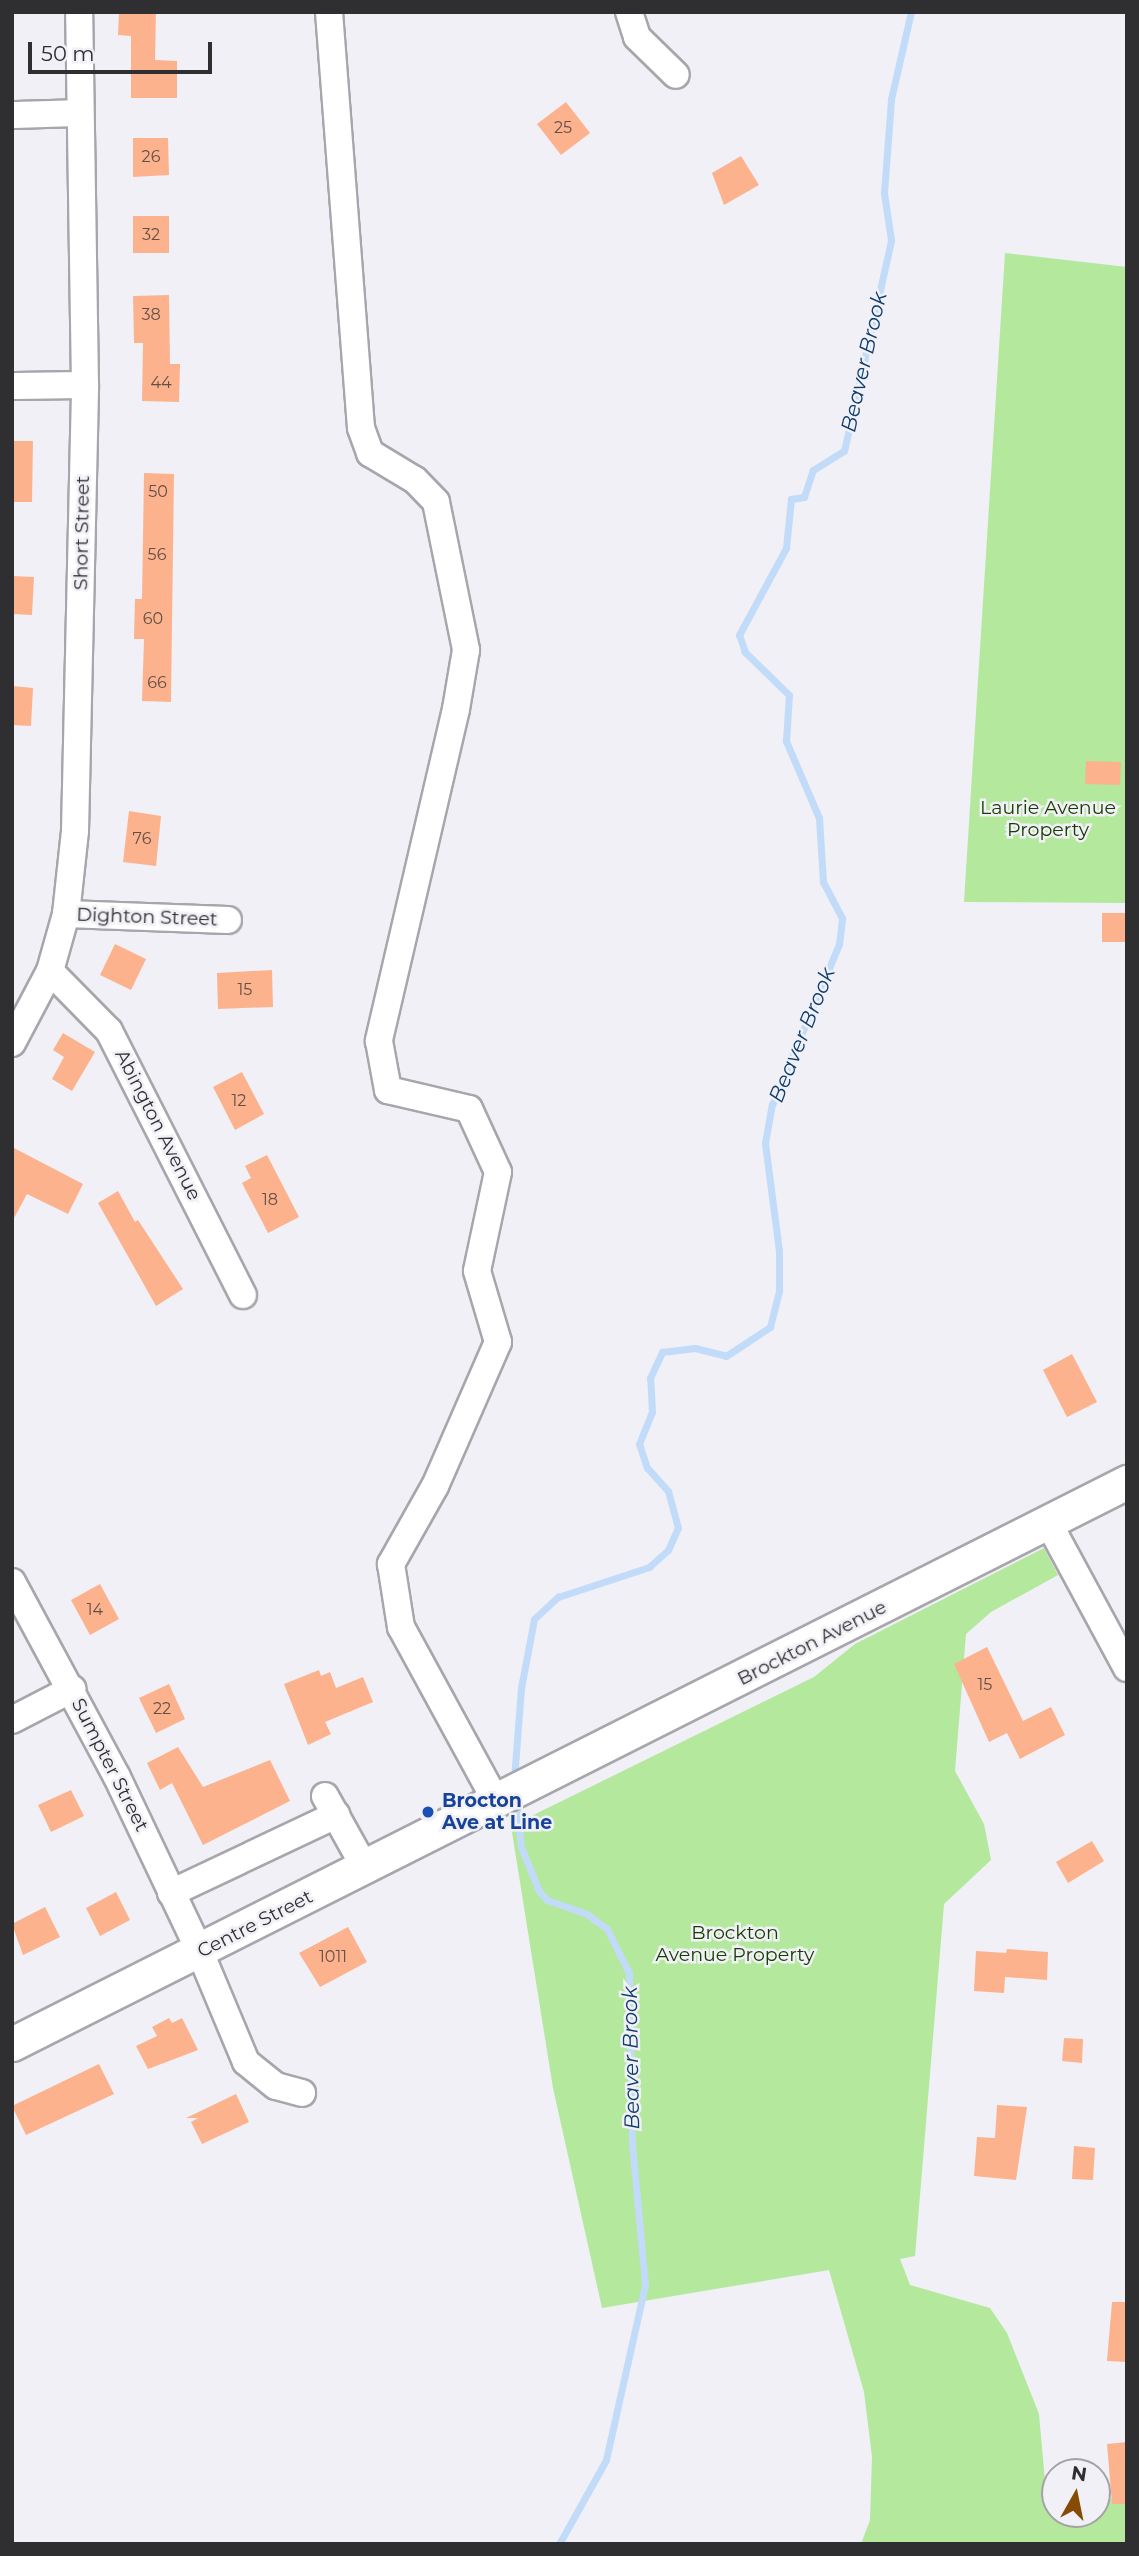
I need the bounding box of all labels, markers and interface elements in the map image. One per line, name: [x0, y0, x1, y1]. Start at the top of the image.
scale bar: [32, 28, 215, 72]
text: 50 m: [41, 41, 95, 66]
house number: 25: [554, 118, 572, 138]
house number: 26: [142, 147, 160, 167]
house number: 32: [142, 225, 160, 245]
water label: Beaver Brook: [836, 289, 892, 435]
house number: 38: [141, 305, 161, 325]
house number: 44: [150, 373, 172, 393]
street label: Short Street: [70, 476, 94, 590]
house number: 50: [148, 482, 168, 502]
house number: 56: [148, 545, 166, 565]
house number: 60: [143, 609, 163, 629]
house number: 66: [147, 673, 167, 693]
park label: Laurie Avenue Property: [980, 797, 1116, 841]
house number: 76: [133, 829, 151, 849]
street label: Dighton Street: [76, 903, 218, 931]
water label: Beaver Brook: [763, 964, 841, 1106]
house number: 15: [238, 980, 252, 1000]
street label: Abington Avenue: [110, 1046, 206, 1204]
house number: 12: [232, 1091, 246, 1111]
house number: 18: [262, 1190, 278, 1210]
street label: Brockton Avenue: [734, 1596, 890, 1690]
house number: 14: [87, 1600, 103, 1620]
house number: 15: [978, 1675, 992, 1695]
street label: Sumpter Street: [67, 1695, 153, 1835]
house number: 22: [153, 1699, 171, 1719]
place label: Brocton Ave at Line: [442, 1790, 552, 1834]
marker: Brocton Ave at Line: [420, 1804, 436, 1820]
street label: Centre Street: [194, 1885, 316, 1963]
park label: Brockton Avenue Property: [656, 1922, 814, 1966]
house number: 1011: [319, 1947, 347, 1967]
water label: Beaver Brook: [617, 1986, 645, 2130]
north arrow: [1041, 2458, 1111, 2528]
text: N: [1070, 2461, 1088, 2486]

